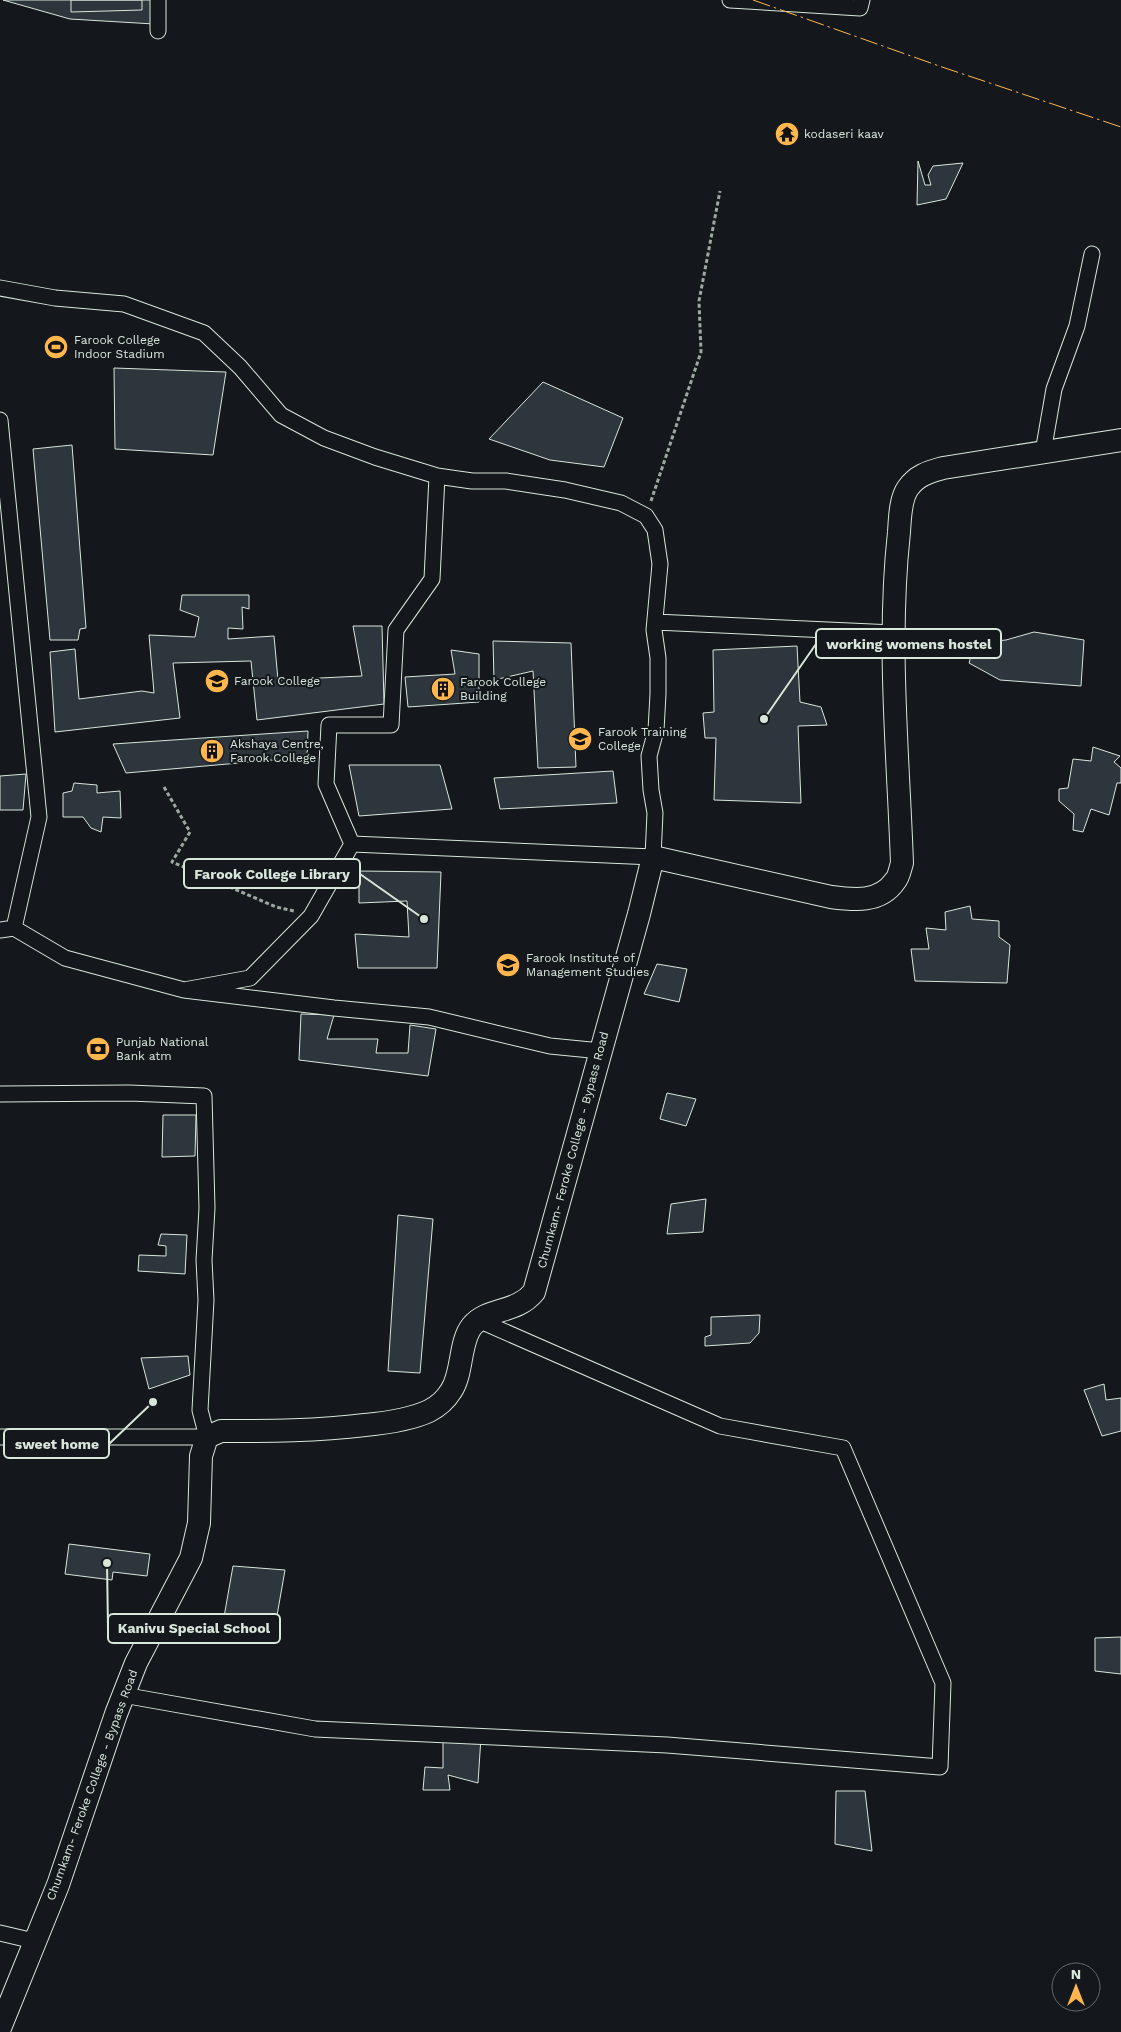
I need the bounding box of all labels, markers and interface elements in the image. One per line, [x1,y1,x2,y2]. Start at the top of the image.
temple icon: kodaseri kaav [774,121,800,147]
place label: kodaseri kaav [804,127,885,141]
place label: Farook College Indoor Stadium [74,333,165,361]
sports icon: Farook College Indoor Stadium [43,334,69,360]
callout: working womens hostel [816,629,1001,658]
text: working womens hostel [826,636,992,652]
school or university icon: Farook College [204,668,230,694]
place label: Farook College [234,674,320,688]
place label: Farook College Building [460,675,546,703]
building icon: Farook College Building [430,676,456,702]
place label: Farook Training College [598,725,687,753]
school or university icon: Farook Training College [567,726,593,752]
place label: Akshaya Centre, Farook College [230,737,324,765]
building icon: Akshaya Centre, Farook College [199,738,225,764]
callout: Farook College Library [184,859,360,888]
text: Farook College Library [194,866,350,882]
place label: Farook Institute of Management Studies [526,951,649,979]
school or university icon: Farook Institute of Management Studies [495,952,521,978]
street label: Chumkam- Feroke College - Bypass Road [535,1030,611,1270]
place label: Punjab National Bank atm [116,1035,209,1063]
bank icon: Punjab National Bank atm [85,1036,111,1062]
callout: sweet home [4,1429,109,1458]
text: sweet home [15,1436,99,1452]
callout: Kanivu Special School [108,1614,280,1643]
text: Kanivu Special School [118,1620,271,1636]
street label: Chumkam- Feroke College - Bypass Road [44,1668,140,1902]
north arrow [1051,1962,1101,2012]
text: N [1071,1966,1081,1982]

